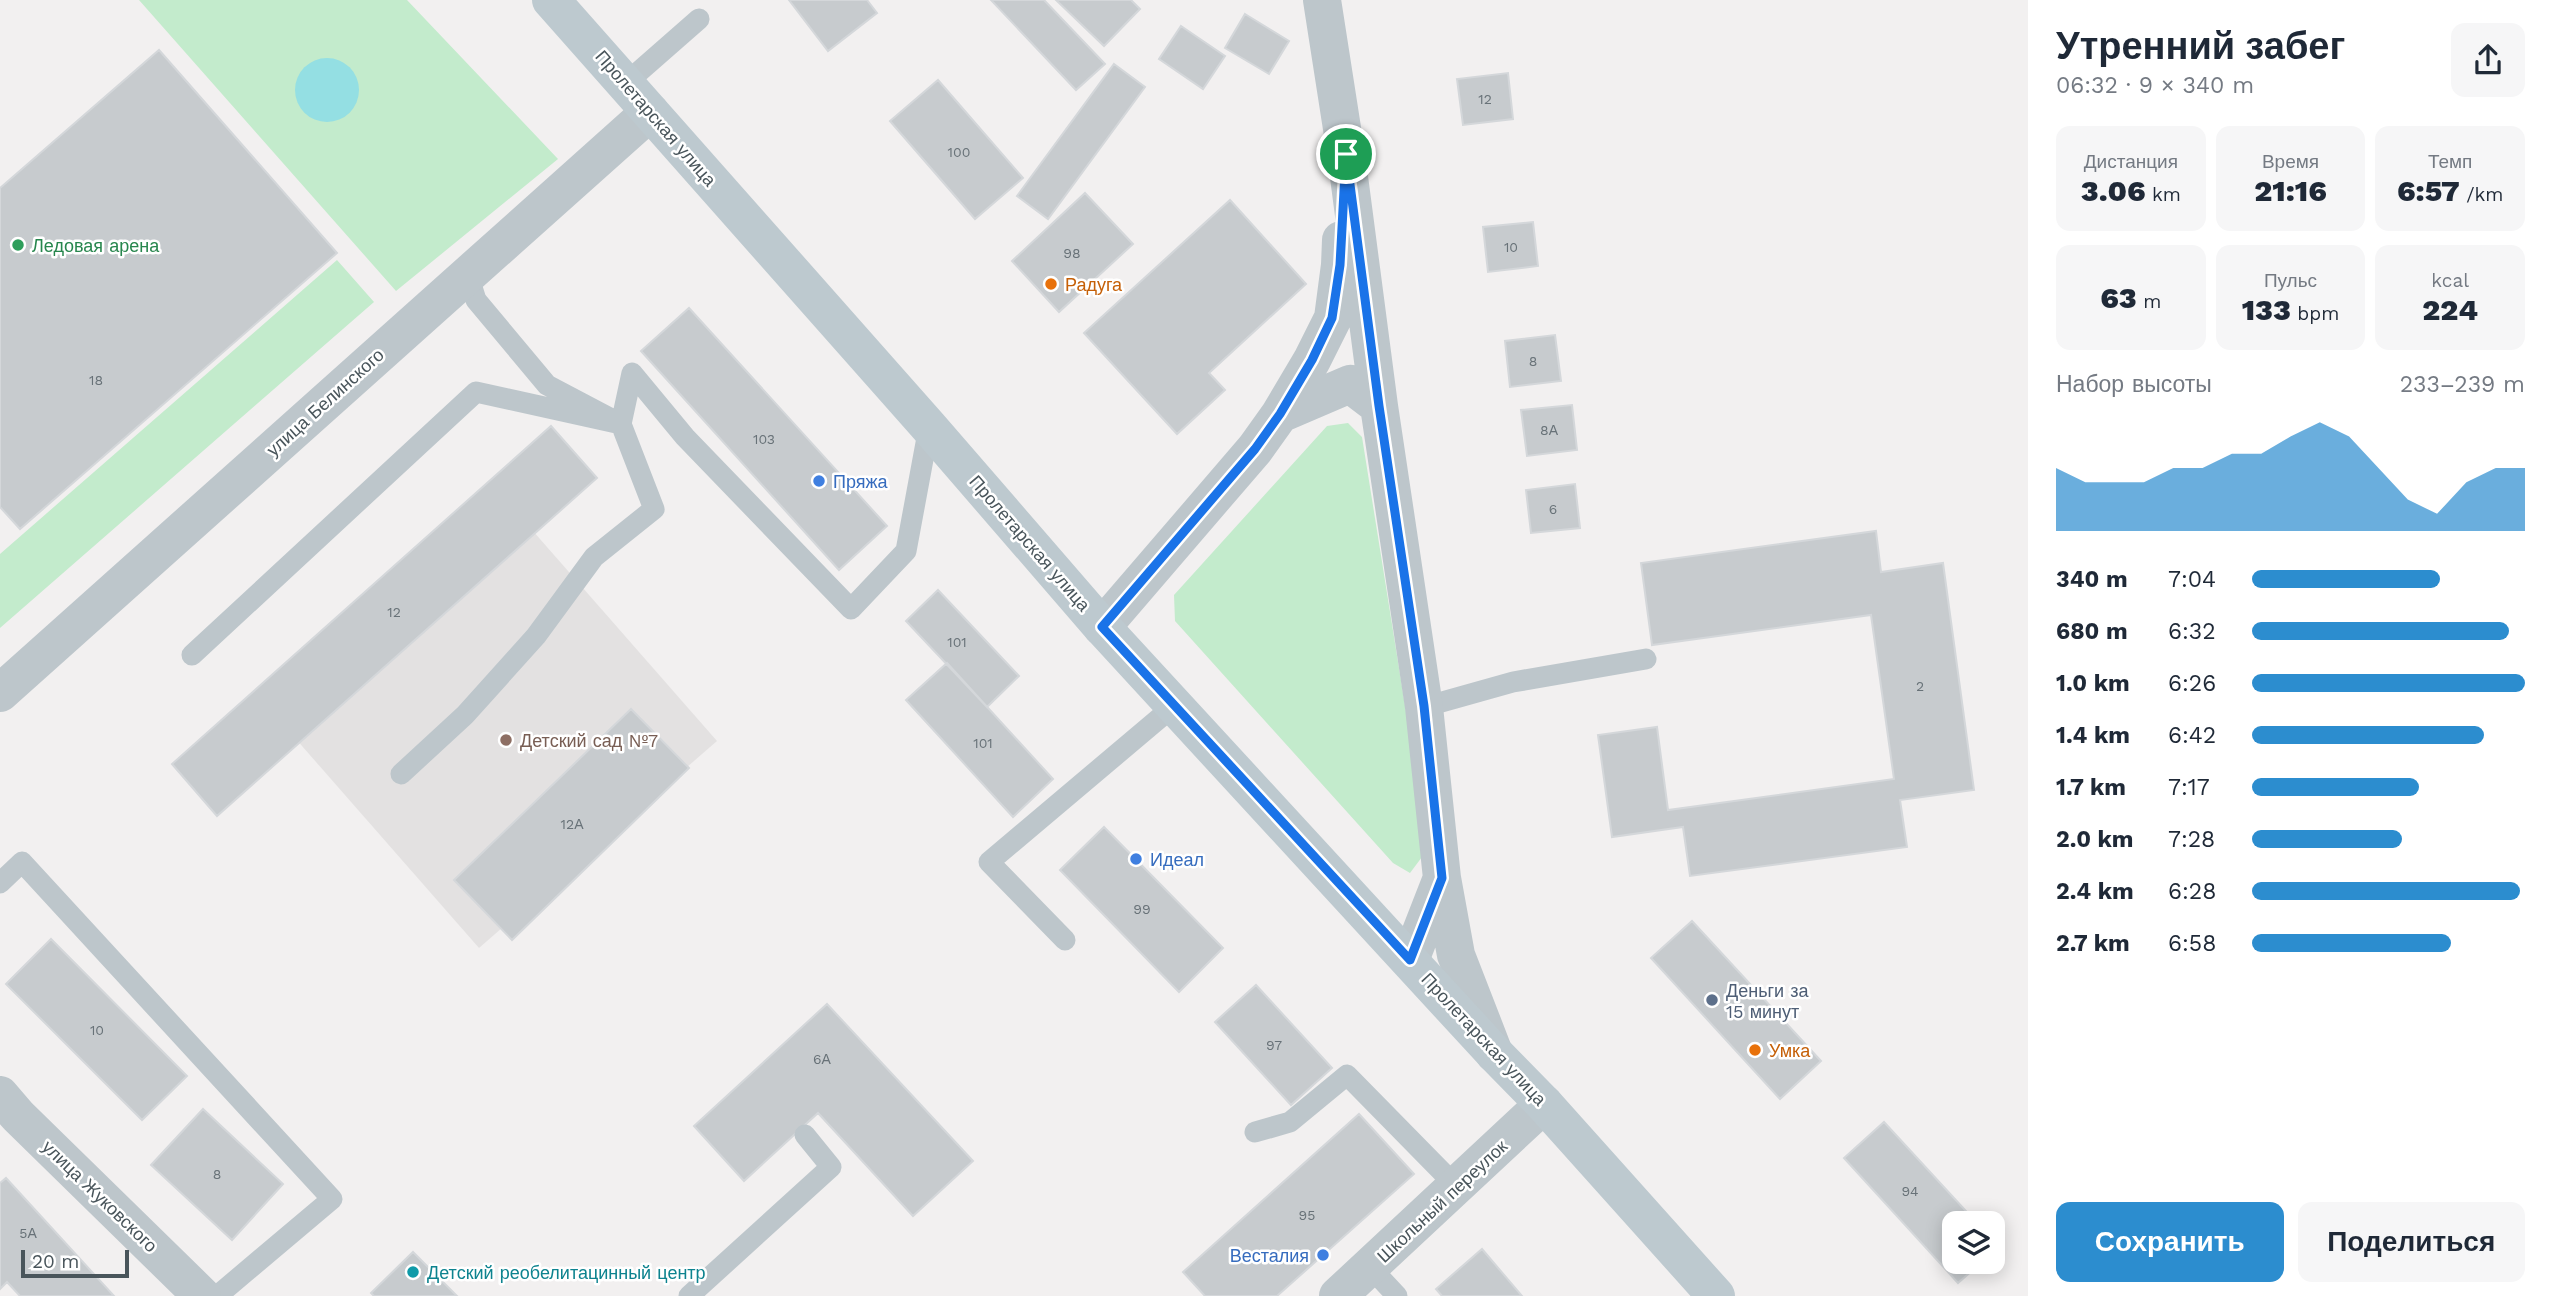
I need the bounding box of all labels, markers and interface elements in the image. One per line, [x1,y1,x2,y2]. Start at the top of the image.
button: share [2451,23,2525,97]
text: Утренний забег [2056,24,2345,68]
street label: Пролетарская улица [591,46,721,191]
text: 06:32 · 9 × 340 m [2056,72,2254,99]
house number: 12 [1478,91,1492,107]
pin [1316,124,1376,184]
icon: arrive [1327,135,1365,173]
house number: 100 [948,144,970,160]
text: Дистанция [2084,150,2178,173]
text: Время [2262,150,2319,173]
text: Темп [2428,150,2472,173]
text: 3.06 [2081,173,2146,208]
text: 21:16 [2254,173,2327,208]
text: 6:57 [2397,173,2460,208]
text: km [2146,183,2181,206]
text: /km [2460,183,2503,206]
place label: Ледовая арена [32,235,160,256]
marker: Ледовая арена [10,237,26,253]
house number: 10 [1504,239,1518,255]
house number: 98 [1063,245,1081,261]
text: Пульс [2264,269,2317,292]
text: kcal [2431,269,2469,292]
place label: Радуга [1065,274,1123,295]
marker: Радуга [1043,276,1059,292]
text: 63 [2100,280,2137,315]
text: m [2137,290,2161,313]
text: 133 [2242,292,2291,327]
text: 224 [2422,292,2478,327]
text: bpm [2291,302,2339,325]
street label: улица Белинского [262,344,388,460]
house number: 8 [1529,353,1537,369]
text: Набор высоты [2056,371,2212,398]
text: 233–239 m [2400,371,2525,398]
house number: 18 [89,372,103,388]
house number: 8А [1540,422,1559,438]
house number: 103 [753,431,775,447]
place label: Пряжа [833,471,889,492]
street label: Пролетарская улица [965,471,1095,616]
marker: Пряжа [811,473,827,489]
house number: 6 [1549,501,1557,517]
text: 340 m [2056,566,2128,593]
text: 7:04 [2168,566,2216,593]
house number: 12 [387,604,401,620]
text: 680 m [2056,618,2128,645]
text: 6:32 [2168,618,2216,645]
house number: 101 [947,634,967,650]
text: 1.0 km [2056,670,2130,697]
text: 6:26 [2168,670,2216,697]
house number: 2 [1916,678,1924,694]
text: 1.4 km [2056,722,2130,749]
text: 6:42 [2168,722,2216,749]
place label: Детский сад №7 [520,730,658,751]
marker: Детский сад №7 [498,732,514,748]
house number: 101 [973,735,993,751]
text: 1.7 km [2056,774,2126,801]
text: 7:17 [2168,774,2210,801]
house number: 12А [561,816,584,832]
text: 2.0 km [2056,826,2134,853]
text: 7:28 [2168,826,2215,853]
place label: Идеал [1150,849,1204,870]
marker: Идеал [1128,851,1144,867]
text: 2.4 km [2056,878,2134,905]
text: 6:28 [2168,878,2216,905]
house number: 99 [1133,901,1151,917]
text: 2.7 km [2056,930,2130,957]
text: 6:58 [2168,930,2216,957]
street label: Пролетарская улица [1417,969,1551,1110]
place label: Деньги за 15 минут [1726,980,1810,1022]
marker: Деньги за 15 минут [1704,992,1720,1008]
house number: 10 [90,1022,104,1038]
house number: 97 [1266,1037,1282,1053]
place label: Умка [1769,1040,1811,1061]
marker: Умка [1747,1042,1763,1058]
house number: 6А [813,1051,832,1067]
street label: Школьный переулок [1373,1135,1511,1267]
street label: улица Жуковского [38,1136,162,1256]
house number: 8 [213,1166,221,1182]
house number: 94 [1901,1183,1919,1199]
button: Сохранить [2056,1202,2284,1282]
button: Поделиться [2298,1202,2525,1282]
house number: 95 [1299,1207,1315,1223]
map controls [1942,1211,2005,1274]
button: layers [1942,1211,2005,1274]
house number: 5А [19,1225,37,1241]
place label: Весталия [1230,1245,1309,1266]
scale bar [21,1247,130,1279]
marker: Весталия [1315,1247,1331,1263]
text: 20 m [32,1250,79,1273]
place label: Детский реобелитацинный центр [427,1262,706,1283]
marker: Детский реобелитацинный центр [405,1264,421,1280]

